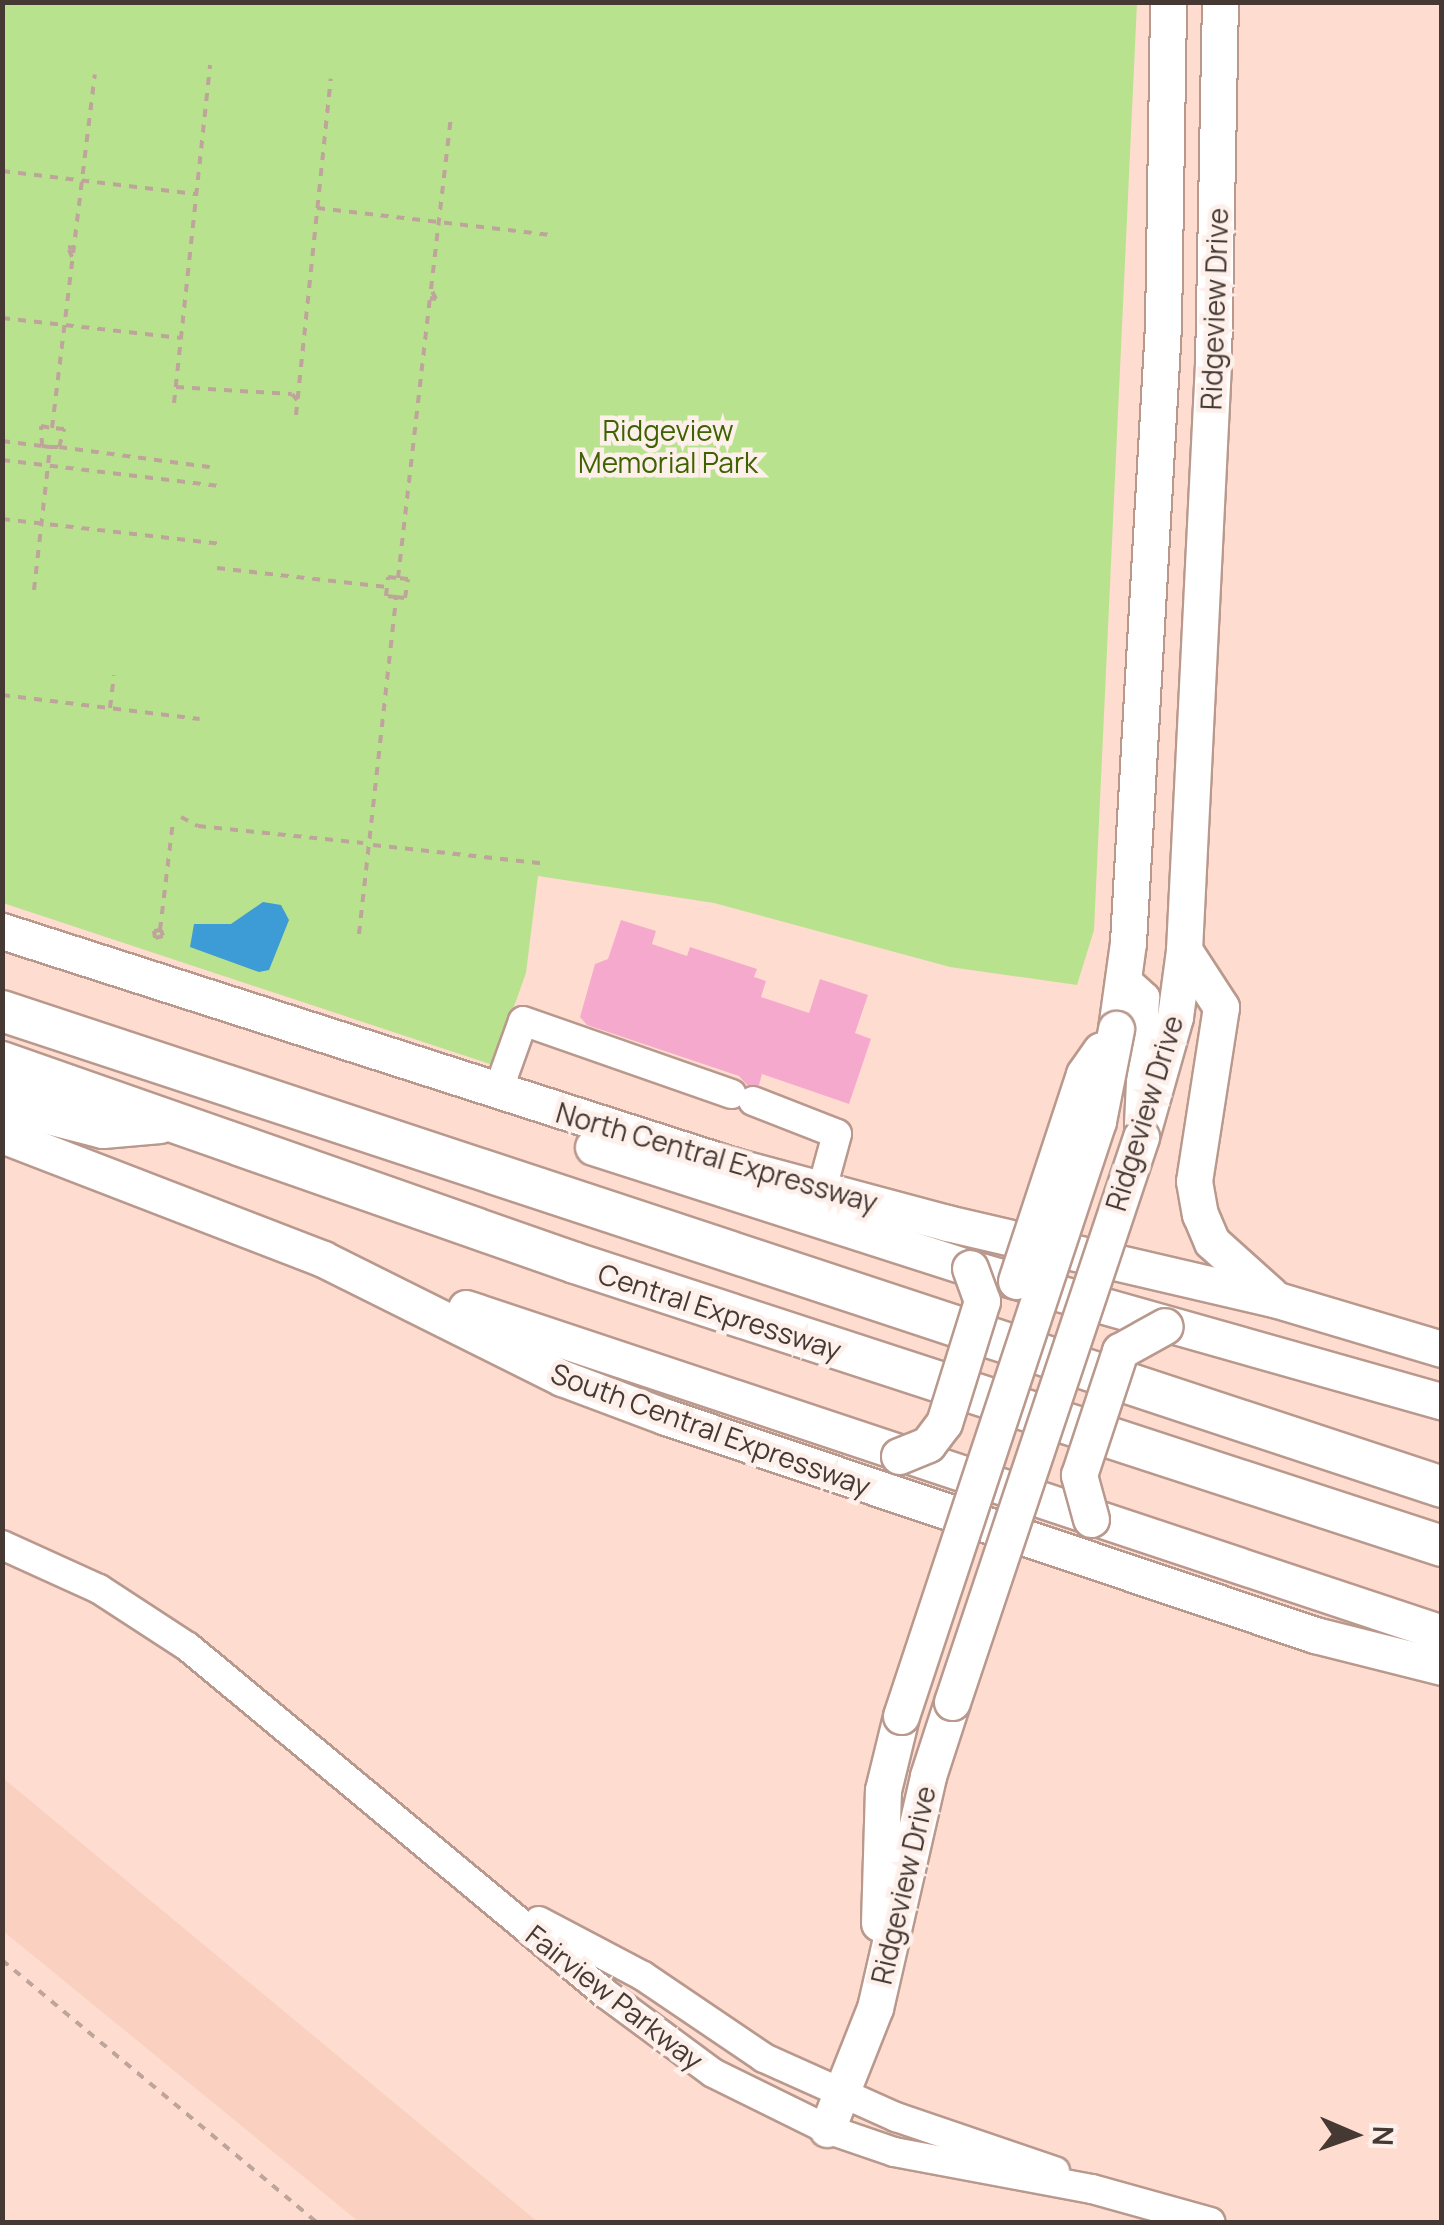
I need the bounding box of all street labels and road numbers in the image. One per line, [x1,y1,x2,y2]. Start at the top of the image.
street label: Ridgeview Drive [1194,207,1234,411]
street label: Ridgeview Drive [1098,1011,1190,1215]
street label: North Central Expressway [552,1095,882,1219]
street label: Central Expressway [594,1256,846,1366]
street label: South Central Expressway [547,1356,875,1502]
street label: Ridgeview Drive [864,1783,942,1987]
street label: Fairview Parkway [520,1917,710,2077]

